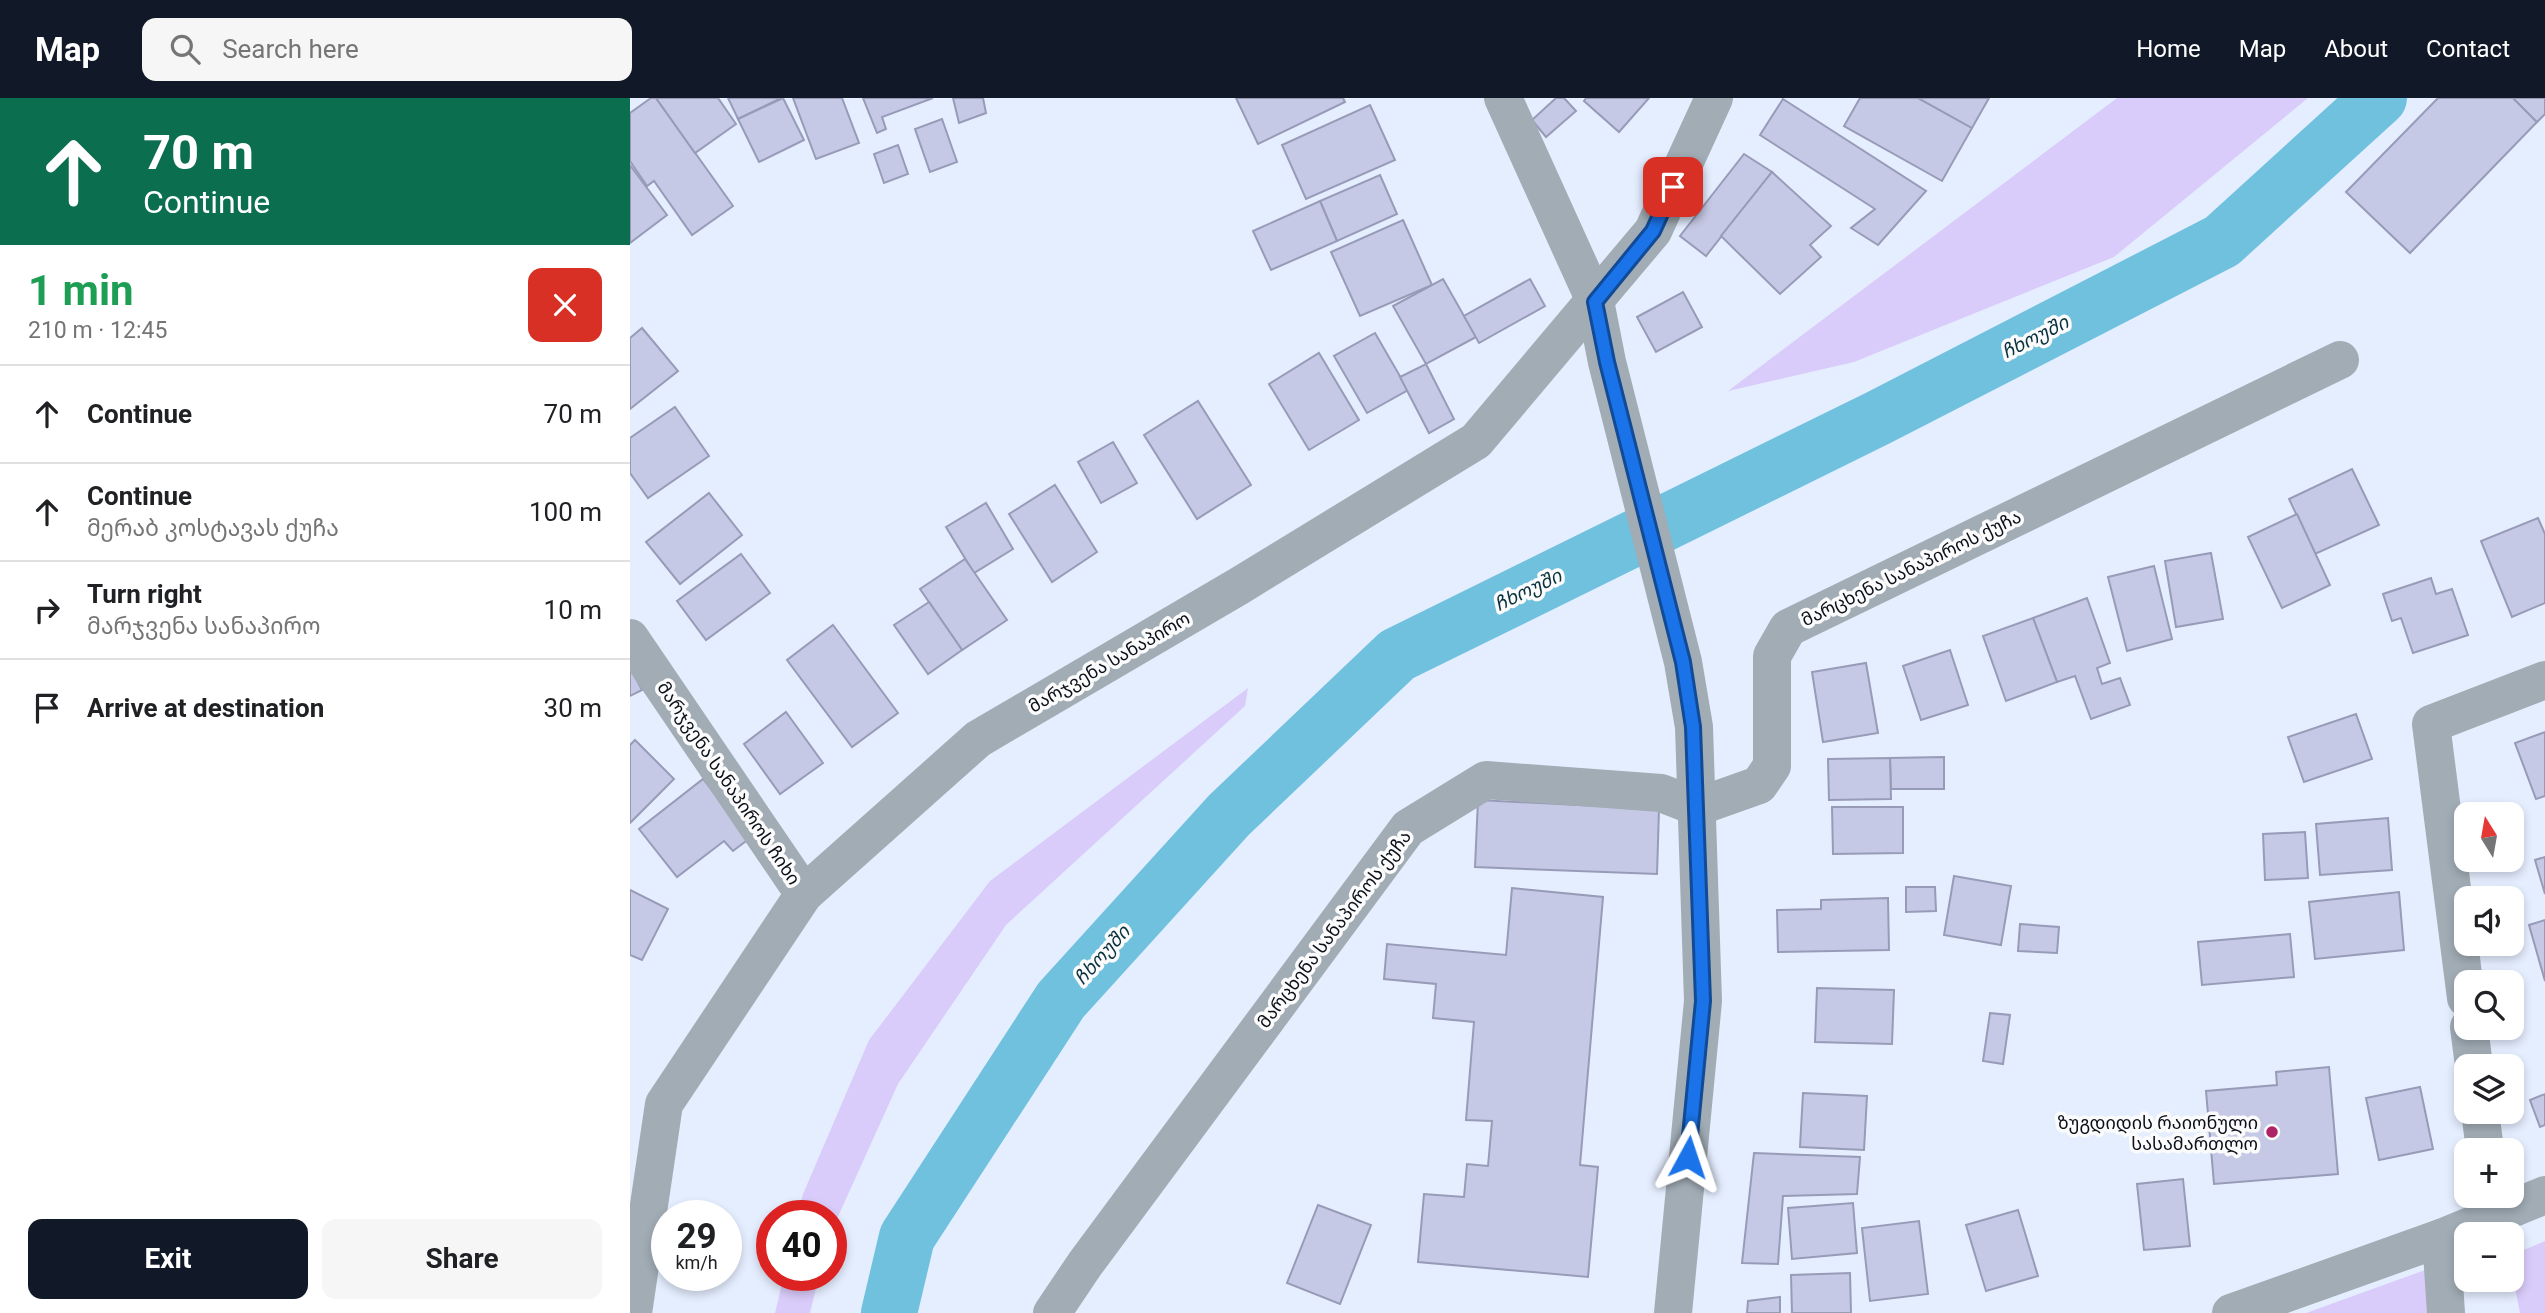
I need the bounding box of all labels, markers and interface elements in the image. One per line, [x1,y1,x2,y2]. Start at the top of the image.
search box [142,18,632,81]
text: Map [35,30,100,69]
icon: search [166,30,204,68]
text: Search here [222,34,359,64]
text: Home [2136,35,2201,63]
text: Map [2239,35,2286,63]
text: About [2324,35,2388,63]
text: Contact [2426,35,2510,63]
text: 70 m [143,124,254,181]
icon: ahead [28,126,119,217]
pin [1643,157,1703,217]
icon: arrive [1654,168,1692,206]
text: Continue [143,183,270,221]
text: 1 min [28,266,134,315]
button: close [528,268,602,342]
water label: ჩხოუში [1998,310,2073,364]
text: 210 m · 12:45 [28,317,167,344]
icon: ahead [28,395,66,433]
text: Continue [87,399,192,429]
text: 70 m [544,399,602,429]
text: Continue [87,481,192,511]
icon: ahead [28,493,66,531]
text: 100 m [529,497,602,527]
street label: მარცხენა სანაპიროს ქუჩა [1798,506,2025,631]
text: მერაბ კოსტავას ქუჩა [87,515,339,542]
water label: ჩხოუში [1491,563,1566,616]
text: Turn right [87,579,202,609]
icon: right [28,591,66,629]
text: 10 m [544,595,602,625]
street label: მარჯვენა სანაპირო [1025,607,1194,718]
text: მარჯვენა სანაპირო [87,613,320,640]
street label: მარჯვენა სანაპიროს ჩიხი [652,678,805,889]
icon: arrive [28,689,66,727]
text: Arrive at destination [87,693,324,723]
text: 30 m [544,693,602,723]
north arrow [2454,802,2524,872]
map controls [2454,802,2524,1292]
street label: მარცხენა სანაპიროს ქუჩა [1253,826,1416,1032]
button: sound [2454,886,2524,956]
water label: ჩხოუში [1069,920,1135,989]
button: search [2454,970,2524,1040]
button: layers [2454,1054,2524,1124]
place label: ზუგდიდის რაიონული სასამართლო [2058,1112,2258,1155]
position arrow [1651,1120,1725,1194]
marker: ზუგდიდის რაიონული სასამართლო [2264,1124,2280,1140]
button: + [2454,1138,2524,1208]
speed limit sign: 40 [756,1200,847,1291]
text: 29 [676,1216,717,1257]
button: Exit [28,1219,308,1299]
button: Share [322,1219,602,1299]
button: − [2454,1222,2524,1292]
text: km/h [675,1252,718,1273]

